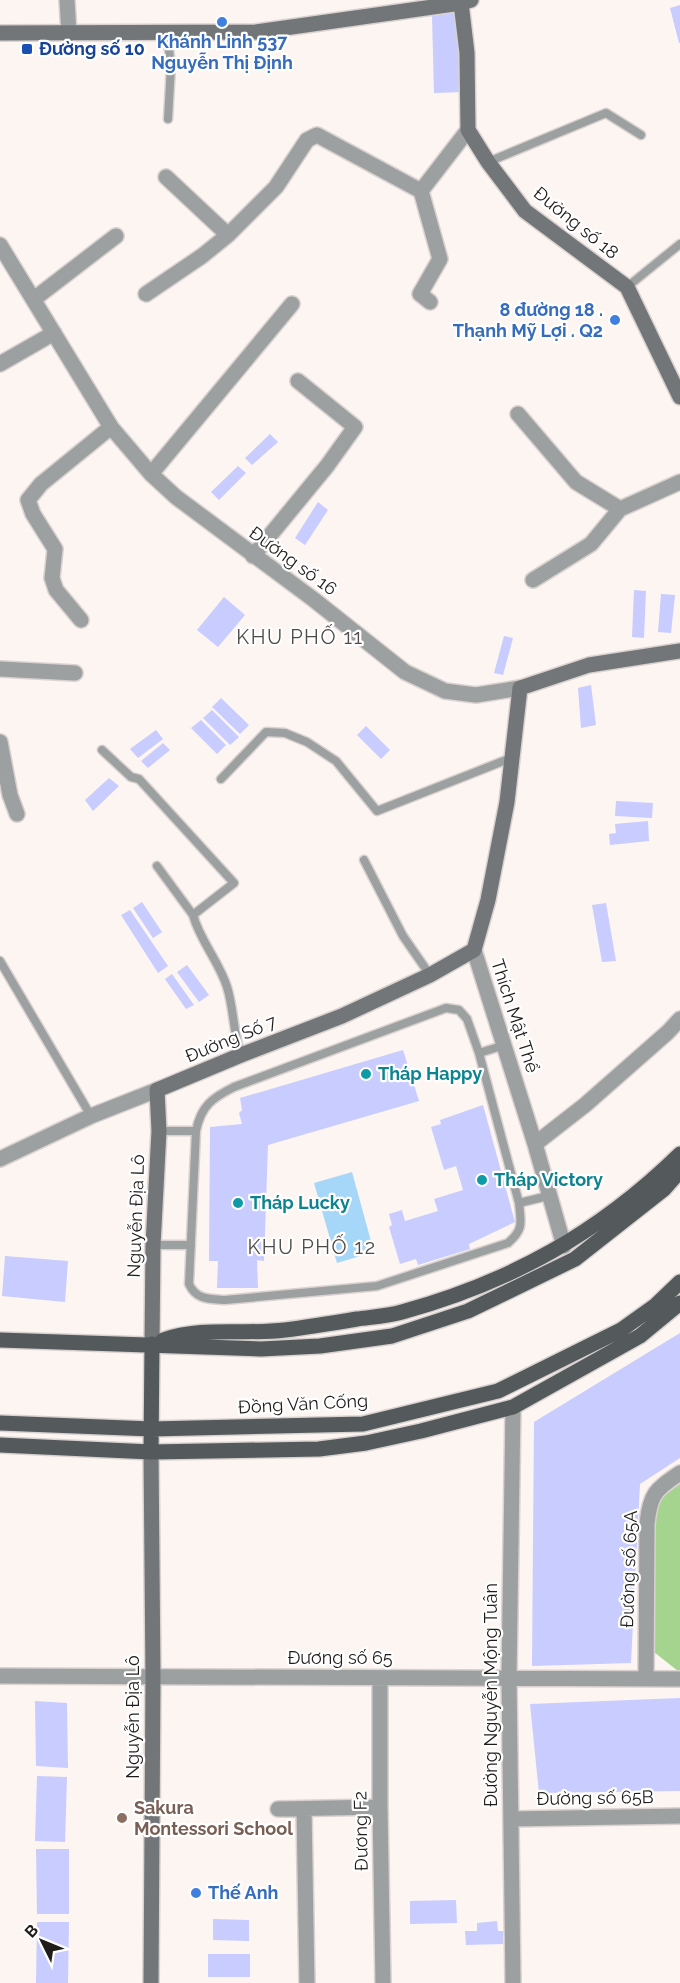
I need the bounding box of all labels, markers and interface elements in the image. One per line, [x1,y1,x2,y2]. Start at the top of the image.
marker: Khánh Linh 537 Nguyễn Thị Định [215,15,229,29]
place label: Khánh Linh 537 Nguyễn Thị Định [151,31,293,73]
place label: Đường số 10 [39,38,145,59]
marker: Đường số 10 [20,42,34,56]
street label: Đường số 18 [530,182,623,263]
place label: 8 đường 18 . Thạnh Mỹ Lợi . Q2 [453,299,603,341]
marker: 8 đường 18 . Thạnh Mỹ Lợi . Q2 [608,313,622,327]
street label: Đường số 16 [245,522,341,599]
district label: KHU PHỐ 11 [236,624,364,649]
street label: Thích Mật Thể [487,956,544,1076]
street label: Đường Số 7 [182,1011,280,1066]
place label: Tháp Happy [378,1063,482,1084]
marker: Tháp Happy [359,1067,373,1081]
street label: Nguyễn Địa Lô [123,1154,148,1278]
place label: Tháp Victory [494,1169,603,1190]
marker: Tháp Victory [475,1173,489,1187]
place label: Tháp Lucky [250,1192,350,1213]
marker: Tháp Lucky [231,1196,245,1210]
district label: KHU PHỐ 12 [247,1234,377,1259]
street label: Đồng Văn Cống [237,1390,369,1417]
street label: Đường số 65A [616,1510,641,1628]
street label: Đường Nguyễn Mộng Tuân [480,1583,501,1807]
street label: Đương số 65 [287,1647,393,1668]
street label: Nguyễn Địa Lô [122,1655,143,1779]
street label: Đường số 65B [536,1786,654,1809]
street label: Đương F2 [349,1791,372,1871]
place label: Sakura Montessori School [134,1797,293,1839]
marker: Sakura Montessori School [115,1811,129,1825]
place label: Thế Anh [208,1882,278,1903]
marker: Thế Anh [189,1886,203,1900]
north arrow [12,1911,72,1971]
text: B [21,1921,42,1942]

